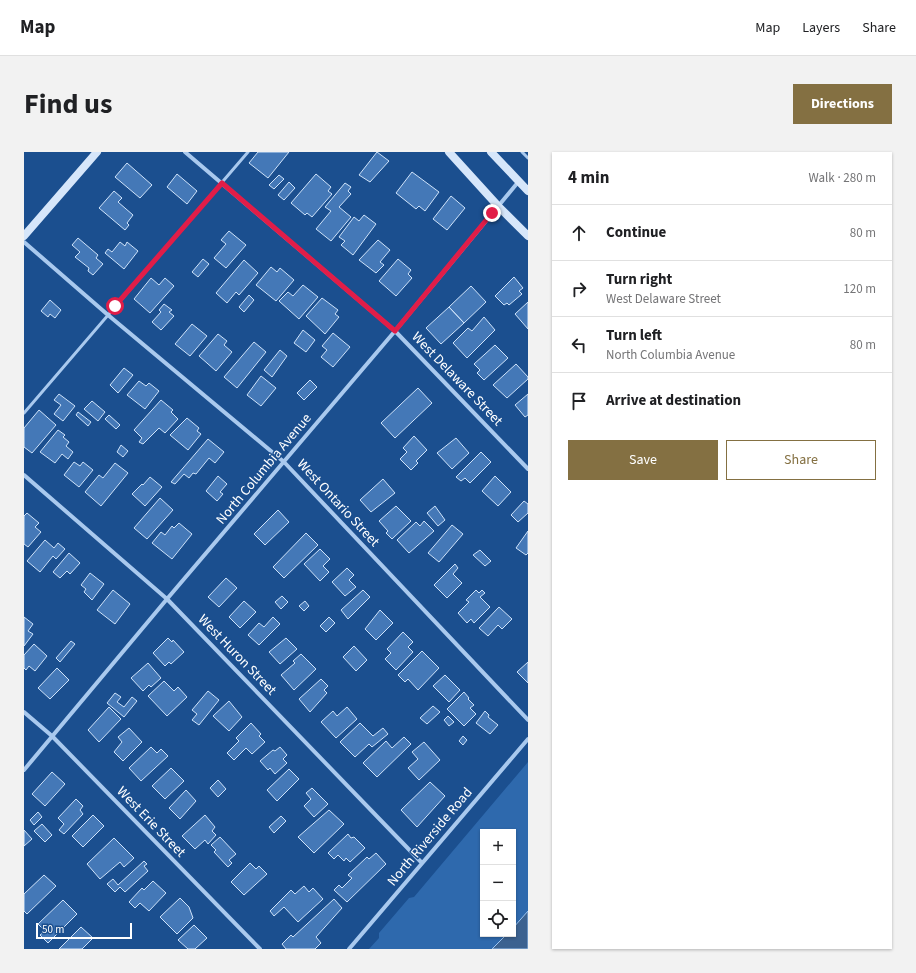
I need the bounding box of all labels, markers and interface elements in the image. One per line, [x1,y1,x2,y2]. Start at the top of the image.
text: Map [20,14,55,41]
text: Map [755,18,780,38]
text: Layers [802,18,840,38]
text: Share [862,18,896,38]
text: Find us [24,84,112,124]
button: Directions [793,84,892,124]
text: 4 min [568,166,609,190]
text: Walk · 280 m [808,169,876,187]
route end [483,204,501,222]
icon: ahead [568,222,590,244]
text: Continue [606,222,666,243]
text: 80 m [850,224,876,242]
text: Turn right [606,269,672,290]
icon: right [568,278,590,300]
text: 120 m [843,280,876,298]
text: West Delaware Street [606,290,721,308]
route start [106,297,124,315]
text: Turn left [606,325,662,346]
street label: West Delaware Street [407,328,507,431]
icon: left [568,334,590,356]
text: 80 m [850,336,876,354]
text: North Columbia Avenue [606,346,735,364]
icon: arrive [568,390,590,412]
text: Arrive at destination [606,390,741,411]
street label: North Columbia Avenue [212,409,316,529]
button: Save [568,440,718,480]
button: Share [726,440,876,480]
street label: West Ontario Street [292,455,384,551]
street label: West Huron Street [193,610,281,700]
street label: West Erie Street [112,782,190,862]
street label: North Riverside Road [383,783,477,891]
map controls [480,829,516,937]
button: + [480,829,516,865]
button: − [480,865,516,901]
button: locate [480,901,516,937]
scale bar [36,921,132,940]
text: 50 m [42,922,64,937]

